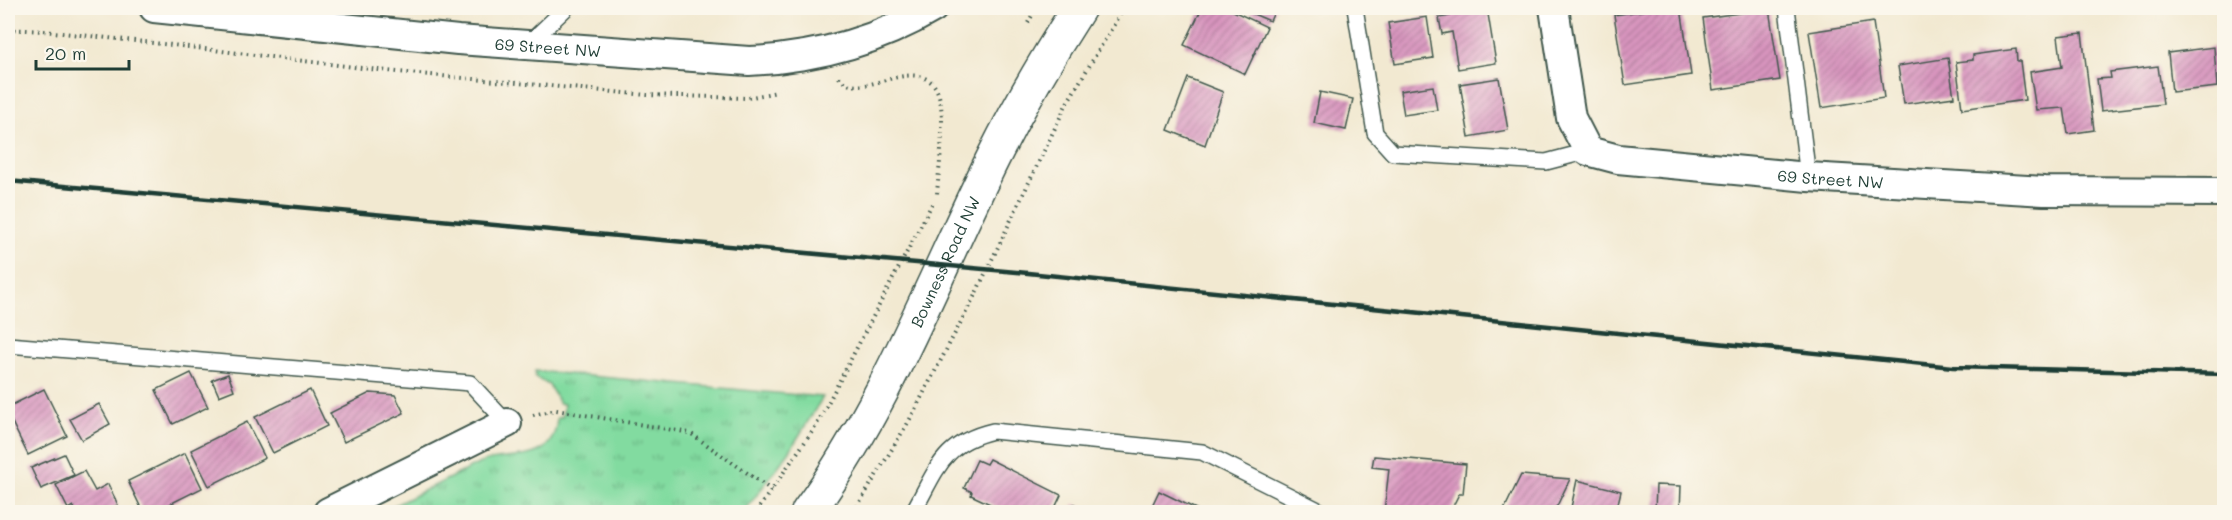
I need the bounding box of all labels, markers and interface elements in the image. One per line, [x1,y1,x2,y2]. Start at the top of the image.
street label: 69 Street NW [494,32,602,61]
scale bar [36,33,129,71]
text: 20 m [45,41,86,65]
street label: 69 Street NW [1777,164,1884,192]
street label: Bowness Road NW [905,192,984,330]

